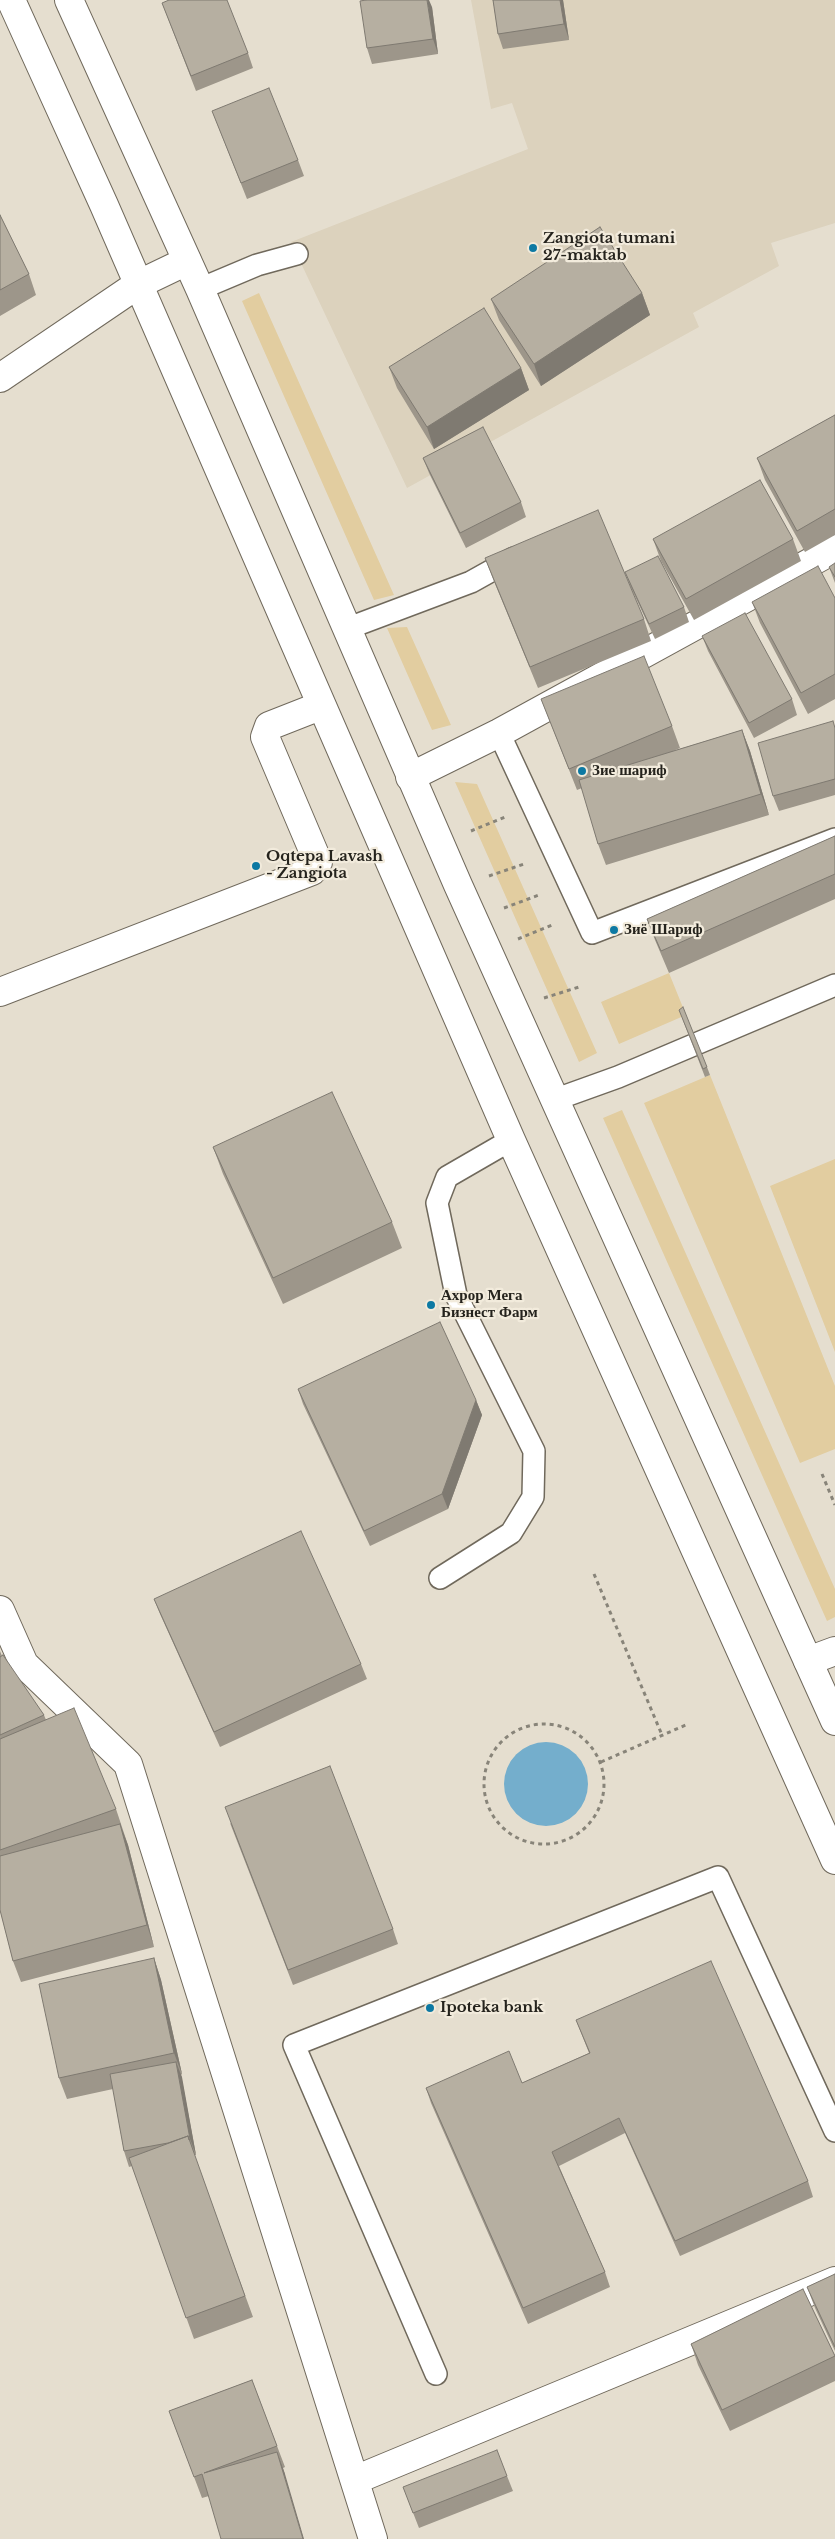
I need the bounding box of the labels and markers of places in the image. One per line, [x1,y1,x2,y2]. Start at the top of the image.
place label: Zangiota tumani 27-maktab [543,230,675,265]
marker: Zangiota tumani 27-maktab [527,242,539,254]
place label: Зие шариф [592,762,667,780]
marker: Зие шариф [576,765,588,777]
place label: Oqtepa Lavash - Zangiota [266,848,383,883]
marker: Oqtepa Lavash - Zangiota [250,860,262,872]
place label: Зиё Шариф [624,921,703,939]
marker: Зиё Шариф [608,924,620,936]
place label: Ахрор Мега Бизнест Фарм [441,1287,538,1322]
marker: Ахрор Мега Бизнест Фарм [425,1299,437,1311]
place label: Ipoteka bank [440,1999,543,2017]
marker: Ipoteka bank [424,2002,436,2014]

